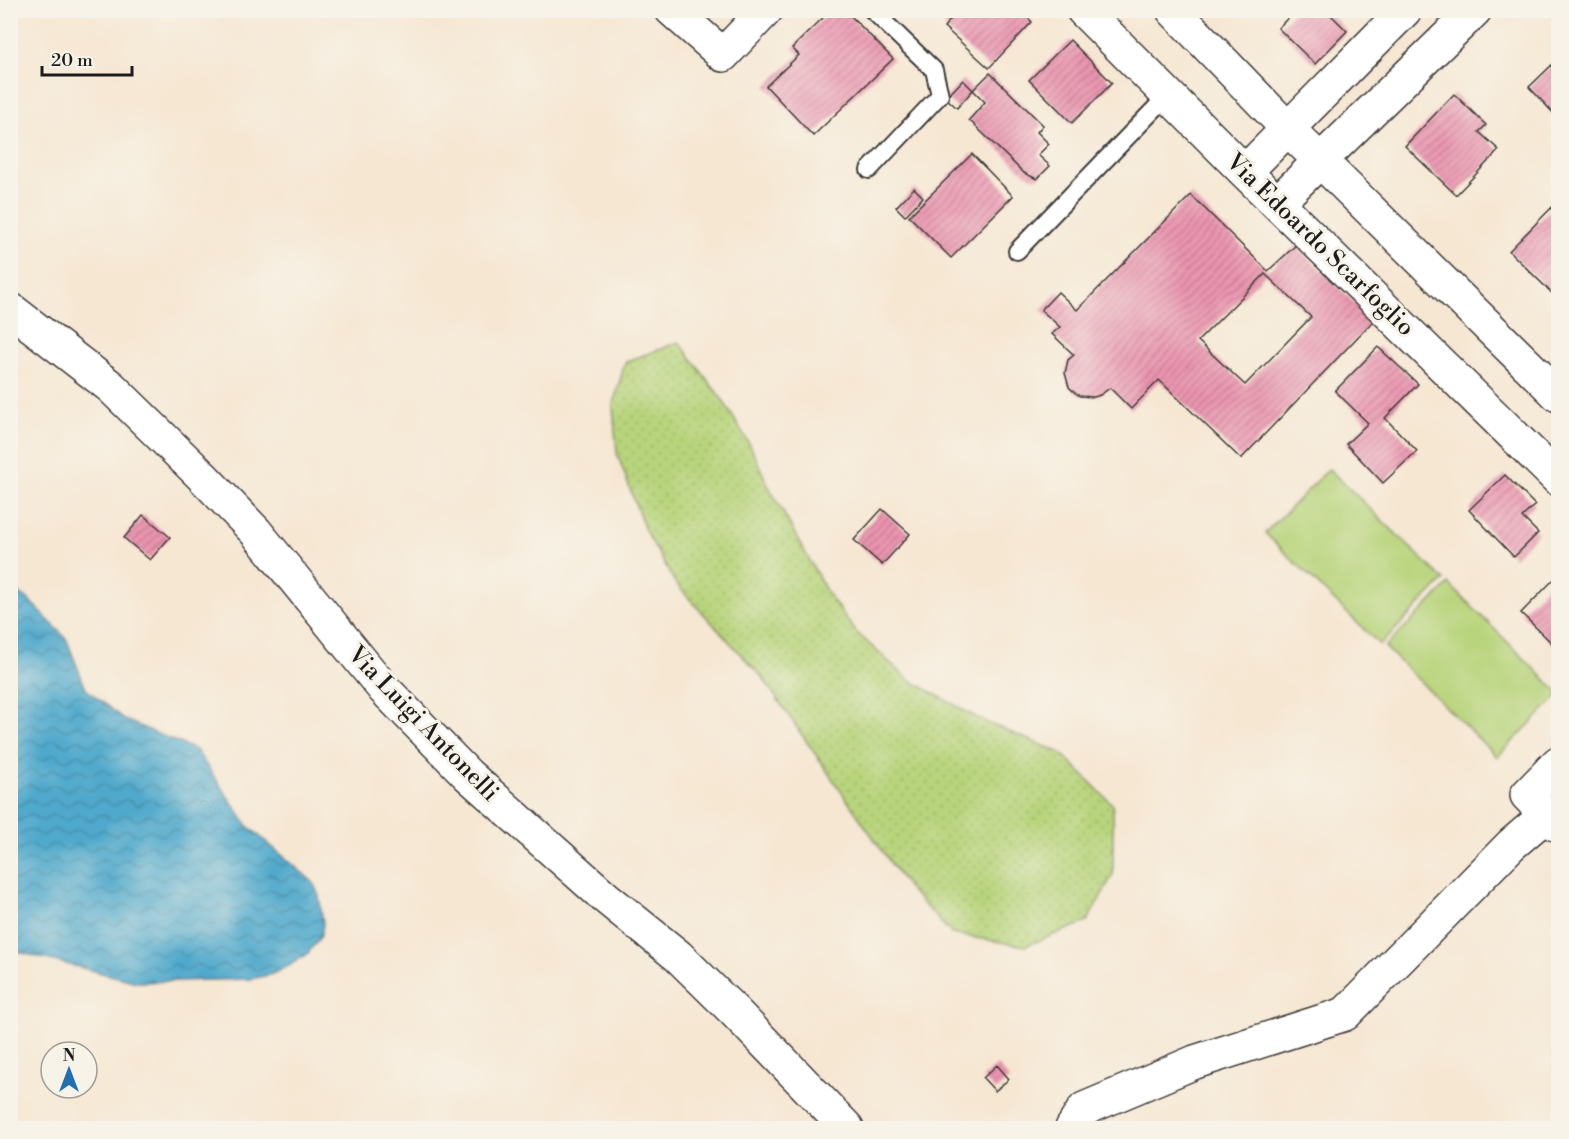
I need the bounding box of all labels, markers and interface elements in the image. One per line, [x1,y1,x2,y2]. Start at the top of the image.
scale bar [42,39,132,77]
text: 20 m [51,49,93,72]
street label: Via Edoardo Scarfoglio [1219,147,1421,343]
street label: Via Luigi Antonelli [340,639,505,808]
north arrow [39,1040,99,1100]
text: N [63,1046,76,1066]

